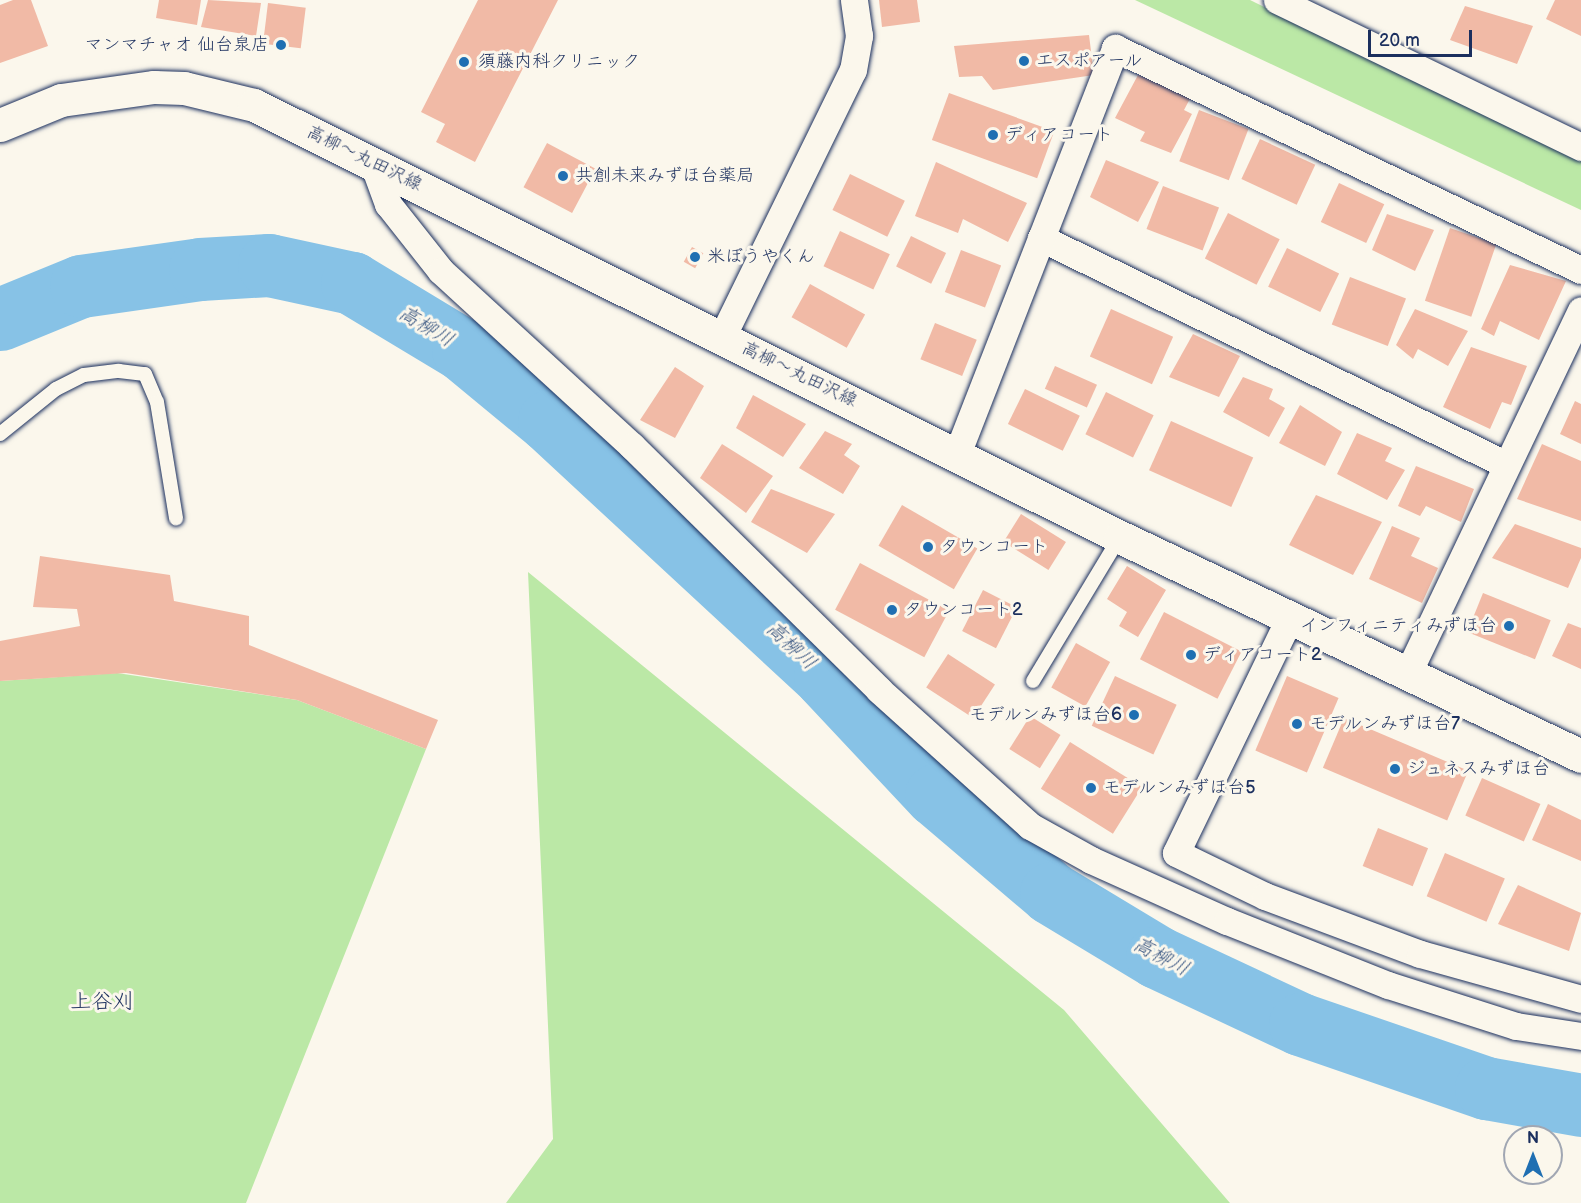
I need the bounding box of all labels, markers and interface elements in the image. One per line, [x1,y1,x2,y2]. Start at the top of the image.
scale bar [1371,18,1474,56]
text: 20 m [1379,30,1420,51]
place label: マンマチャオ 仙台泉店 [84,34,269,56]
marker: マンマチャオ 仙台泉店 [274,38,288,52]
place label: エスポアール [1036,50,1143,72]
place label: 須藤内科クリニック [478,51,640,73]
marker: 須藤内科クリニック [455,53,473,71]
marker: エスポアール [1017,54,1031,68]
street label: 高柳～丸田沢線 [303,122,425,196]
place label: ディアコート [1005,124,1113,146]
marker: ディアコート [986,128,1000,142]
place label: 共創未来みずほ台薬局 [575,165,755,187]
marker: 共創未来みずほ台薬局 [556,169,570,183]
place label: 米ぼうやくん [707,246,815,268]
marker: 米ぼうやくん [688,250,702,264]
water label: 高柳川 [394,301,458,353]
street label: 高柳～丸田沢線 [738,338,860,412]
place label: タウンコート [940,536,1048,558]
marker: タウンコート [921,540,935,554]
place label: タウンコート2 [904,599,1023,621]
marker: タウンコート2 [885,603,899,617]
place label: インフィニティみずほ台 [1299,615,1497,637]
water label: 高柳川 [761,617,821,675]
marker: インフィニティみずほ台 [1502,619,1516,633]
place label: ディアコート2 [1203,644,1322,666]
marker: ディアコート2 [1184,648,1198,662]
place label: モデルンみずほ台6 [967,704,1122,726]
marker: モデルンみずほ台6 [1127,708,1141,722]
place label: モデルンみずほ台7 [1309,713,1462,735]
marker: モデルンみずほ台7 [1290,717,1304,731]
place label: ジュネスみずほ台 [1407,758,1551,780]
marker: ジュネスみずほ台 [1388,762,1402,776]
place label: モデルンみずほ台5 [1103,777,1257,799]
marker: モデルンみずほ台5 [1084,781,1098,795]
water label: 高柳川 [1129,932,1193,982]
district label: 上谷刈 [71,989,133,1015]
north arrow [1503,1125,1563,1185]
text: N [1527,1129,1539,1148]

